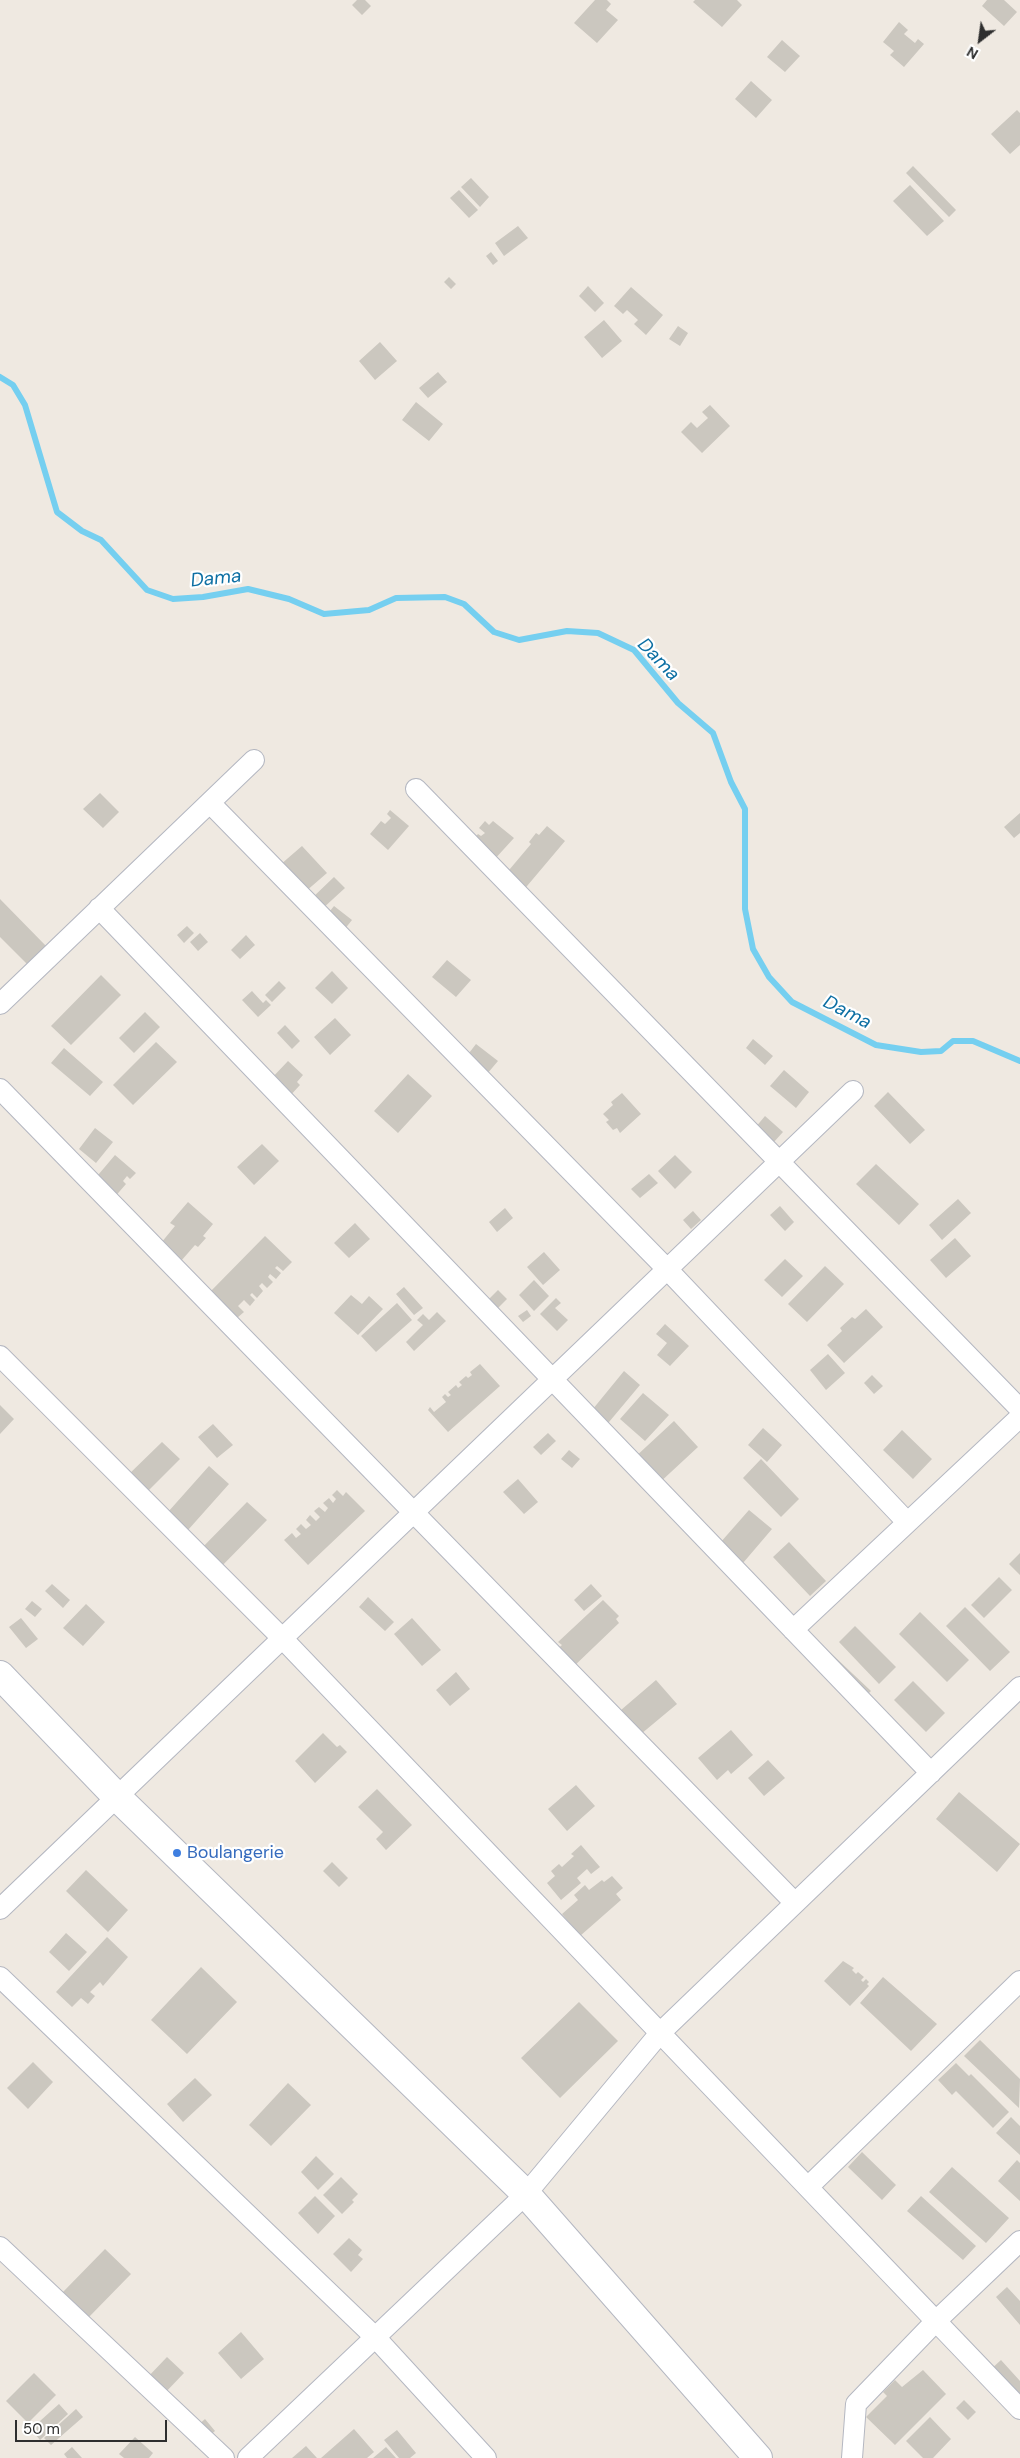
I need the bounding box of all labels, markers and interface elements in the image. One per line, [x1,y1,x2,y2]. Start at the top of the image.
north arrow [955,15,1005,65]
text: N [964,43,981,63]
water label: Dama [189,565,243,593]
water label: Dama [632,634,684,686]
water label: Dama [819,991,875,1035]
place label: Boulangerie [187,1842,284,1864]
marker: Boulangerie [171,1847,183,1859]
scale bar [18,2410,170,2442]
text: 50 m [23,2419,60,2439]

